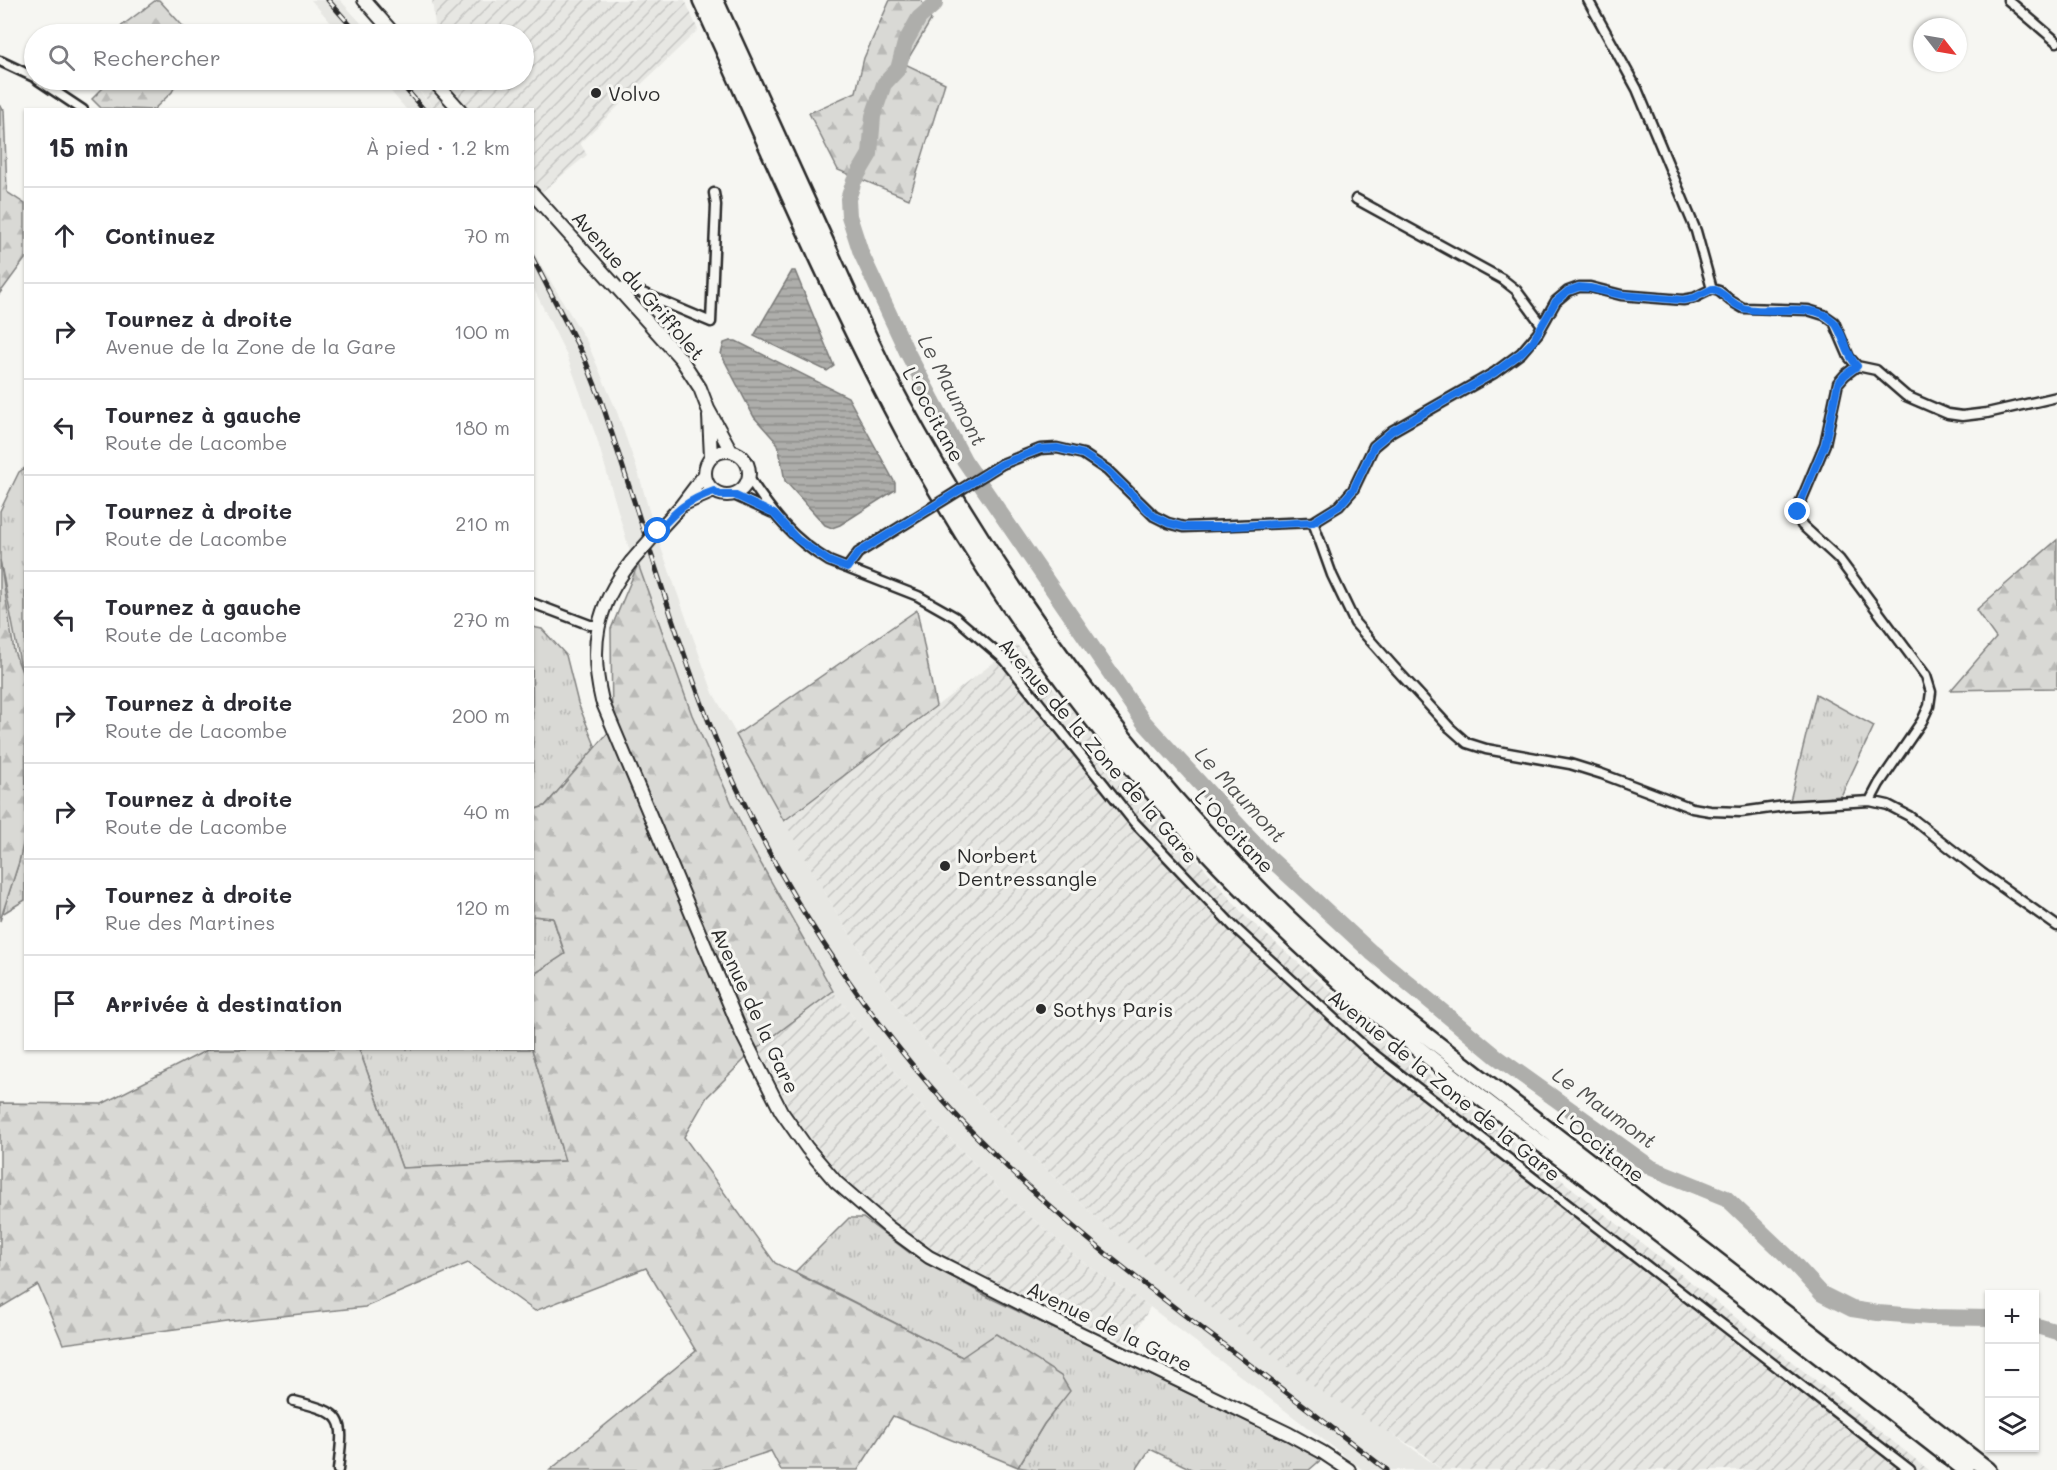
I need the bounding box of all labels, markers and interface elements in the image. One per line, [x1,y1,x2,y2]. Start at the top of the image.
north arrow [1913,18,1967,72]
search box [24,24,534,90]
icon: search [45,41,78,74]
text: Rechercher [93,43,221,72]
place label: Volvo [608,80,660,106]
marker: Volvo [589,86,603,100]
text: 15 min [48,130,128,164]
text: À pied · 1.2 km [366,134,510,160]
street label: Avenue du Griffolet [567,205,711,365]
icon: ahead [48,219,81,252]
text: Continuez [105,221,215,250]
text: 70 m [464,222,510,248]
text: Tournez à droite [105,304,292,333]
icon: right [48,315,81,348]
text: 100 m [454,318,510,344]
water label: Le Maumont [912,330,994,450]
text: Avenue de la Zone de la Gare [105,333,396,359]
street label: L'Occitane [897,362,971,466]
text: Tournez à gauche [105,400,301,429]
icon: left [48,411,81,444]
text: 180 m [454,414,510,440]
text: Route de Lacombe [105,429,287,455]
text: Tournez à droite [105,496,292,525]
route end [1784,498,1810,524]
icon: right [48,507,81,540]
text: 210 m [455,510,510,536]
route start [644,517,670,543]
text: Route de Lacombe [105,525,287,551]
text: Tournez à gauche [105,592,301,621]
icon: left [48,603,81,636]
text: 270 m [453,606,510,632]
text: Route de Lacombe [105,621,287,647]
street label: Avenue de la Zone de la Gare [994,632,1204,868]
text: Tournez à droite [105,688,292,717]
icon: right [48,699,81,732]
text: 200 m [452,702,510,728]
text: Route de Lacombe [105,717,287,743]
water label: Le Maumont [1189,740,1293,848]
text: Tournez à droite [105,784,292,813]
street label: L'Occitane [1190,784,1280,878]
icon: right [48,795,81,828]
text: 40 m [464,798,510,824]
text: Route de Lacombe [105,813,287,839]
place label: Norbert Dentressangle [957,842,1097,891]
marker: Norbert Dentressangle [938,859,952,873]
text: Tournez à droite [105,880,292,909]
icon: right [48,891,81,924]
text: 120 m [455,894,510,920]
text: Rue des Martines [105,909,275,935]
street label: Avenue de la Gare [706,923,806,1097]
street label: Avenue de la Zone de la Gare [1324,983,1566,1187]
icon: arrive [48,987,81,1020]
text: Arrivée à destination [105,989,342,1018]
place label: Sothys Paris [1053,996,1173,1022]
marker: Sothys Paris [1034,1002,1048,1016]
water label: Le Maumont [1548,1060,1662,1154]
street label: L'Occitane [1552,1102,1650,1188]
street label: Avenue de la Gare [1023,1275,1197,1377]
map controls [1985,1290,2039,1452]
button: + [1985,1290,2039,1344]
button: − [1985,1344,2039,1398]
button: layers [1985,1398,2039,1452]

